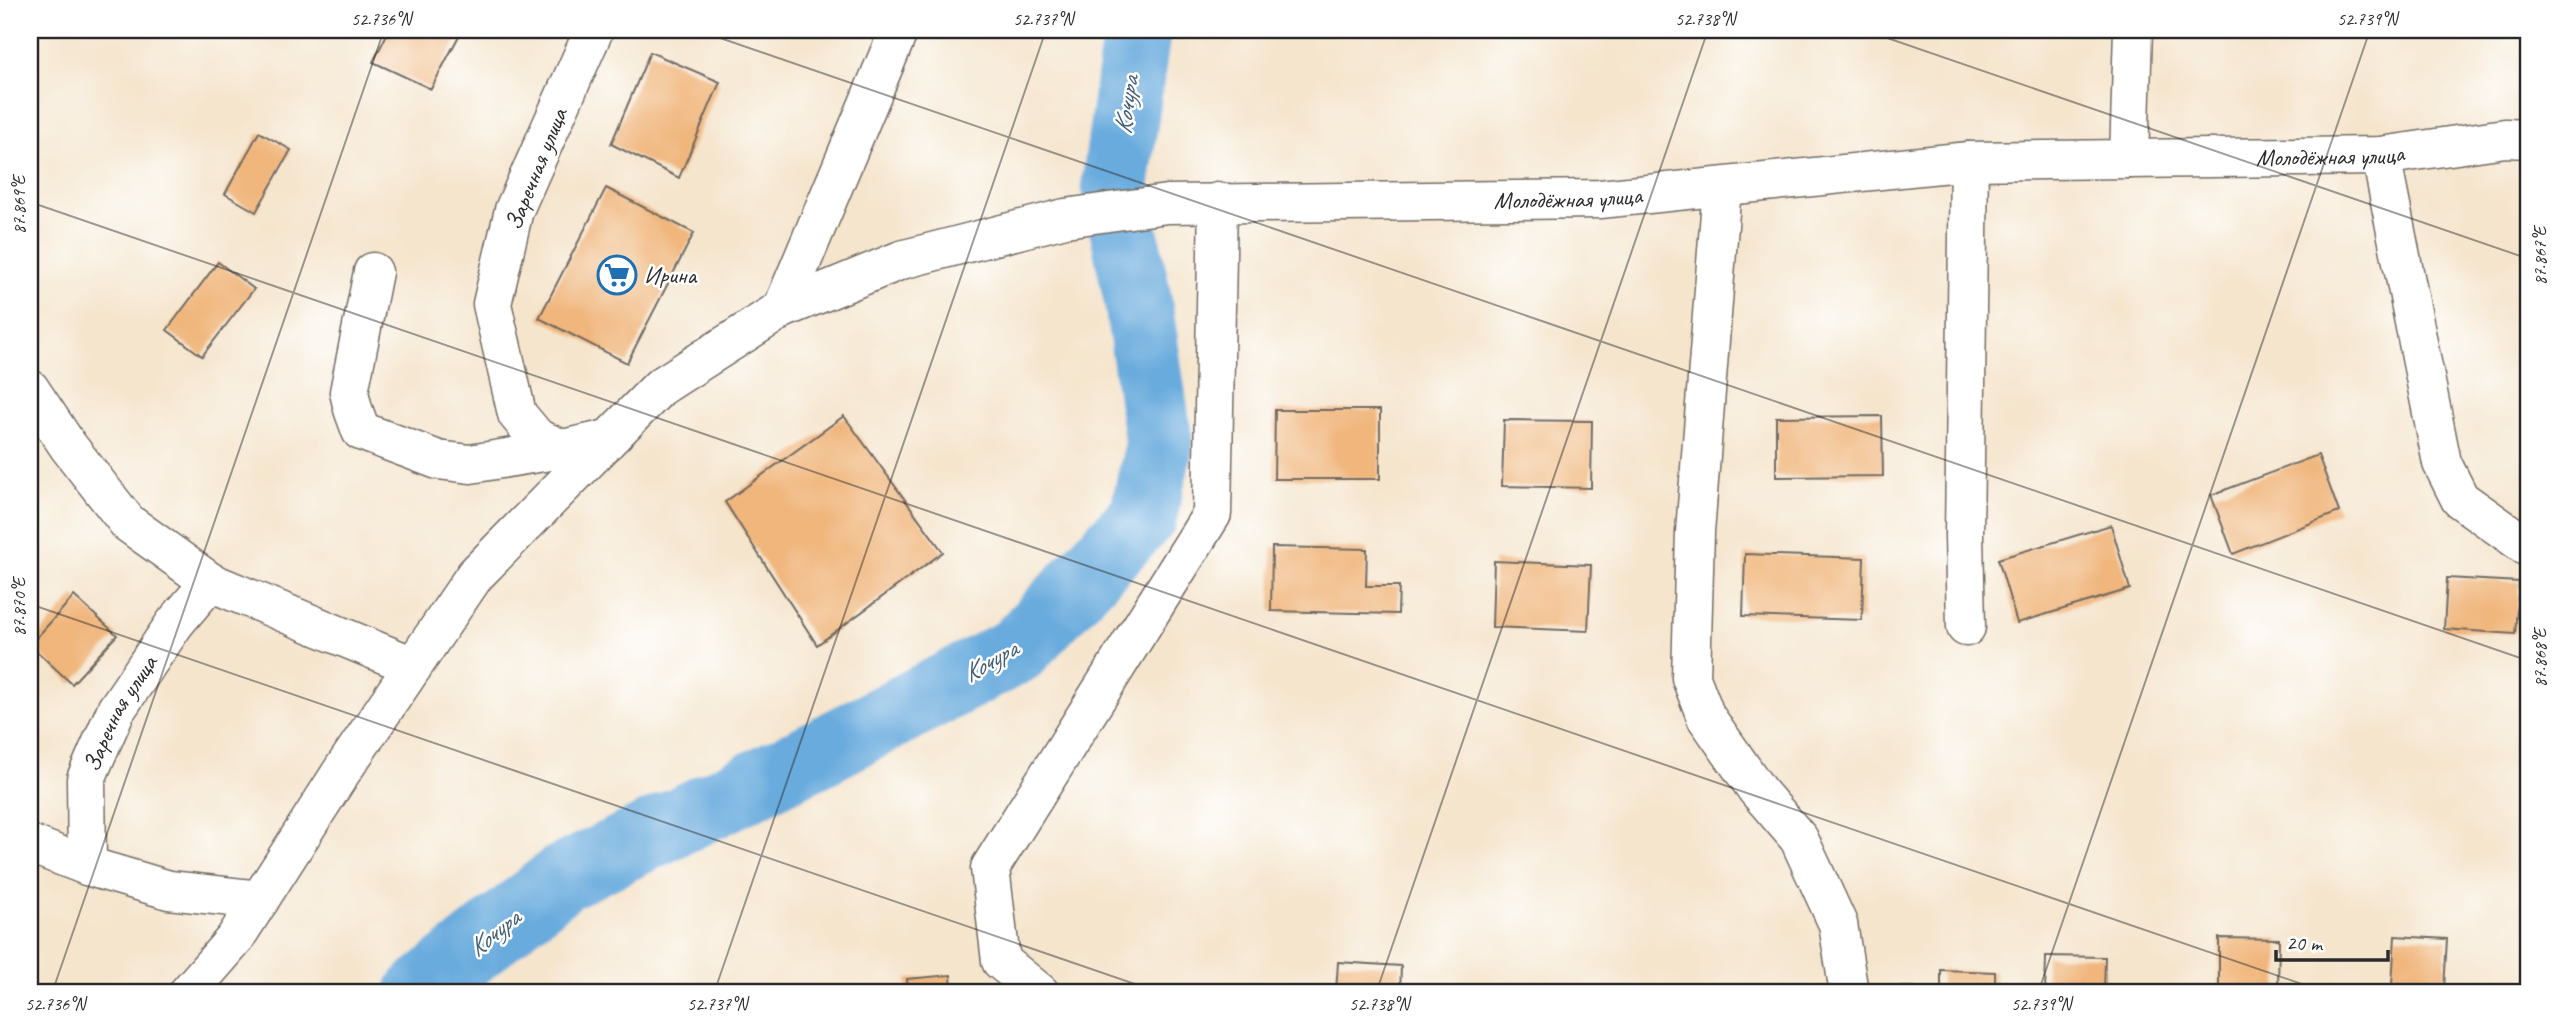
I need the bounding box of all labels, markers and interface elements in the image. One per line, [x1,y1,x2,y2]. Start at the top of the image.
text: 52.736°N [351,8,414,30]
text: 52.737°N [1013,8,1076,30]
text: 52.738°N [1675,8,1738,30]
text: 52.739°N [2337,8,2400,30]
water label: Кочура [1106,71,1147,136]
street label: Заречная улица [498,102,575,234]
street label: Молодёжная улица [2256,138,2407,173]
text: 87.869°E [8,173,30,234]
street label: Молодёжная улица [1494,180,1645,215]
text: 87.867°E [2529,224,2551,285]
supermarket icon: Ирина [596,254,638,296]
place label: Ирина [644,260,697,290]
text: 87.870°E [8,575,30,636]
text: 87.868°E [2529,626,2551,687]
water label: Кочура [957,631,1026,690]
street label: Заречная улица [76,648,165,776]
water label: Кочура [461,900,530,964]
scale bar [2276,918,2388,962]
text: 20 m [2286,930,2324,956]
text: 52.736°N [25,993,88,1015]
text: 52.737°N [687,993,750,1015]
text: 52.738°N [1349,993,1412,1015]
text: 52.739°N [2011,993,2074,1015]

